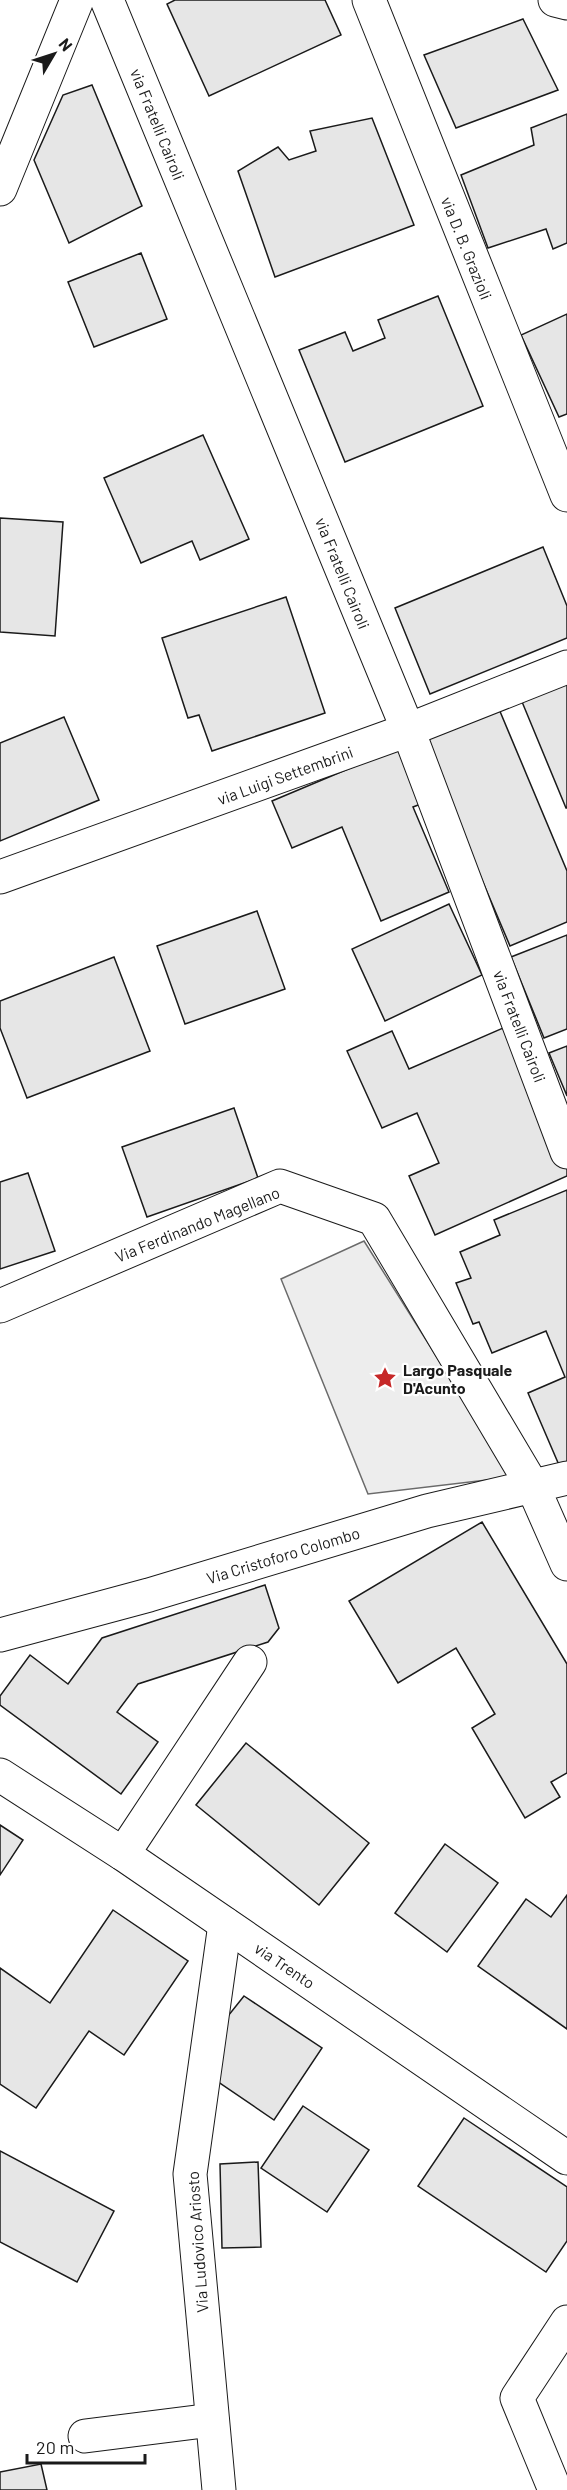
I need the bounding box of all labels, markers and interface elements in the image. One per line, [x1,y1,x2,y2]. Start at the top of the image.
north arrow [24,24,84,84]
text: N [55,34,77,54]
street label: via Fratelli Cairoli [127,65,189,183]
street label: via D. B. Grazioli [438,194,496,302]
street label: via Fratelli Cairoli [312,514,374,632]
street label: via Luigi Settembrini [215,742,355,808]
street label: via Fratelli Cairoli [490,967,550,1085]
street label: Via Ferdinando Magellano [112,1182,282,1266]
place label: Largo Pasquale D'Acunto [403,1360,512,1397]
place icon: Largo Pasquale D'Acunto [372,1365,398,1391]
street label: Via Cristoforo Colombo [204,1523,362,1587]
street label: via Trento [251,1938,319,1992]
street label: Via Ludovico Ariosto [183,2171,211,2313]
scale bar [27,2427,146,2465]
text: 20 m [36,2436,74,2458]

